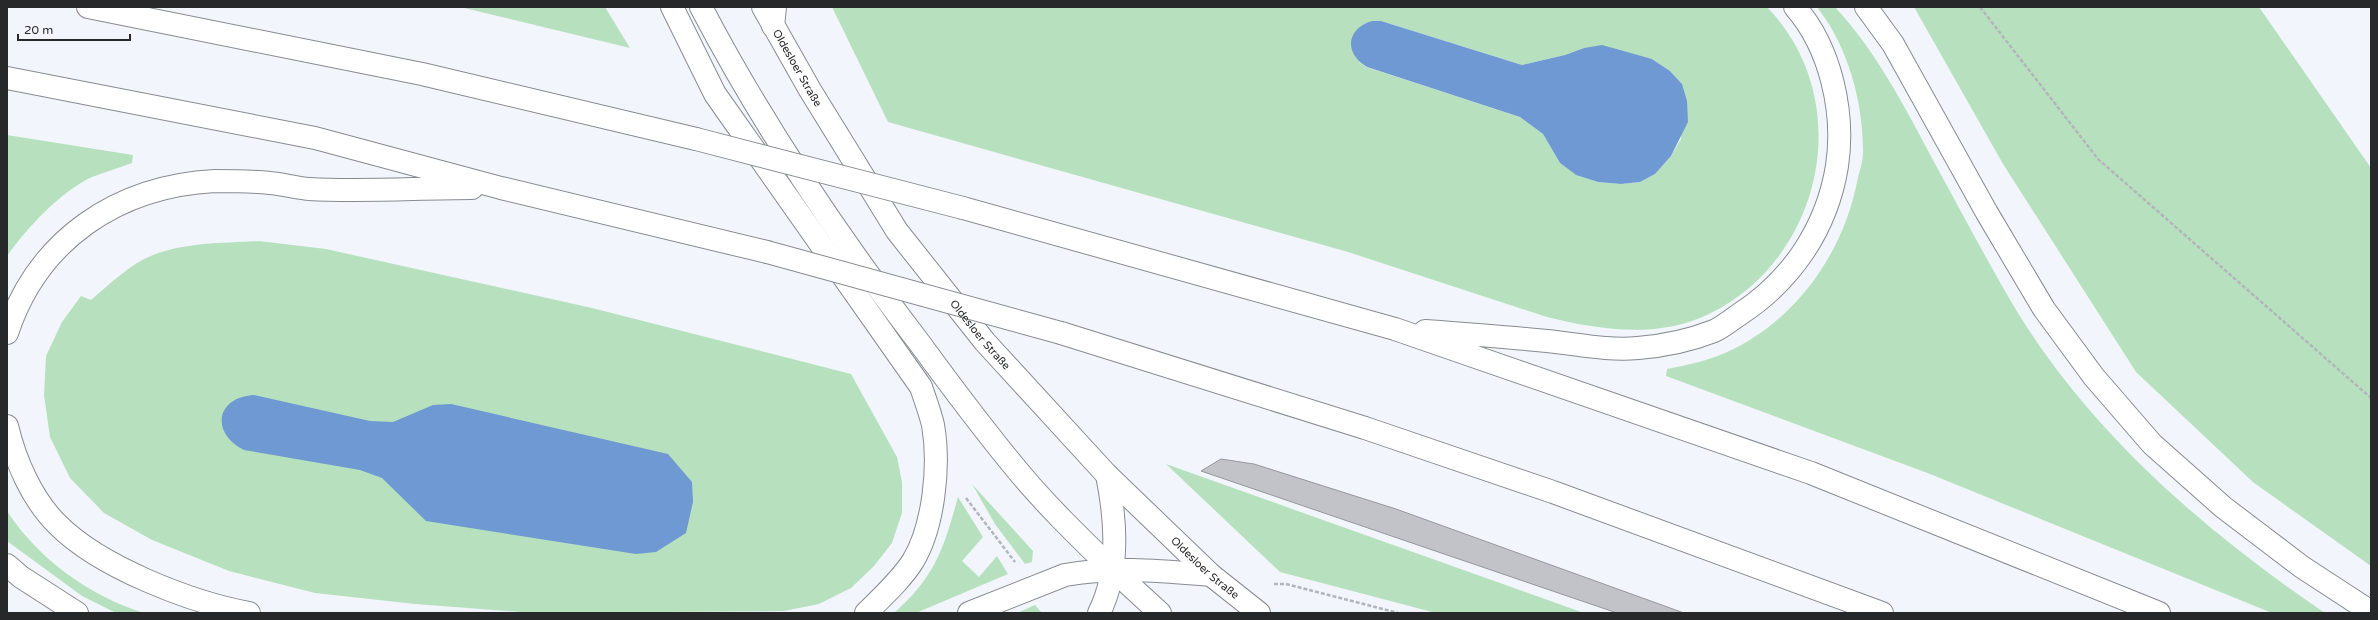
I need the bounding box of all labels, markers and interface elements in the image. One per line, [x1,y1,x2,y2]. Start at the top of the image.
scale bar [18,16,130,42]
text: 20 m [24,23,53,37]
street label: Oldesloer Straße [770,27,825,109]
street label: Oldesloer Straße [947,297,1013,372]
street label: Oldesloer Straße [1168,534,1242,602]

